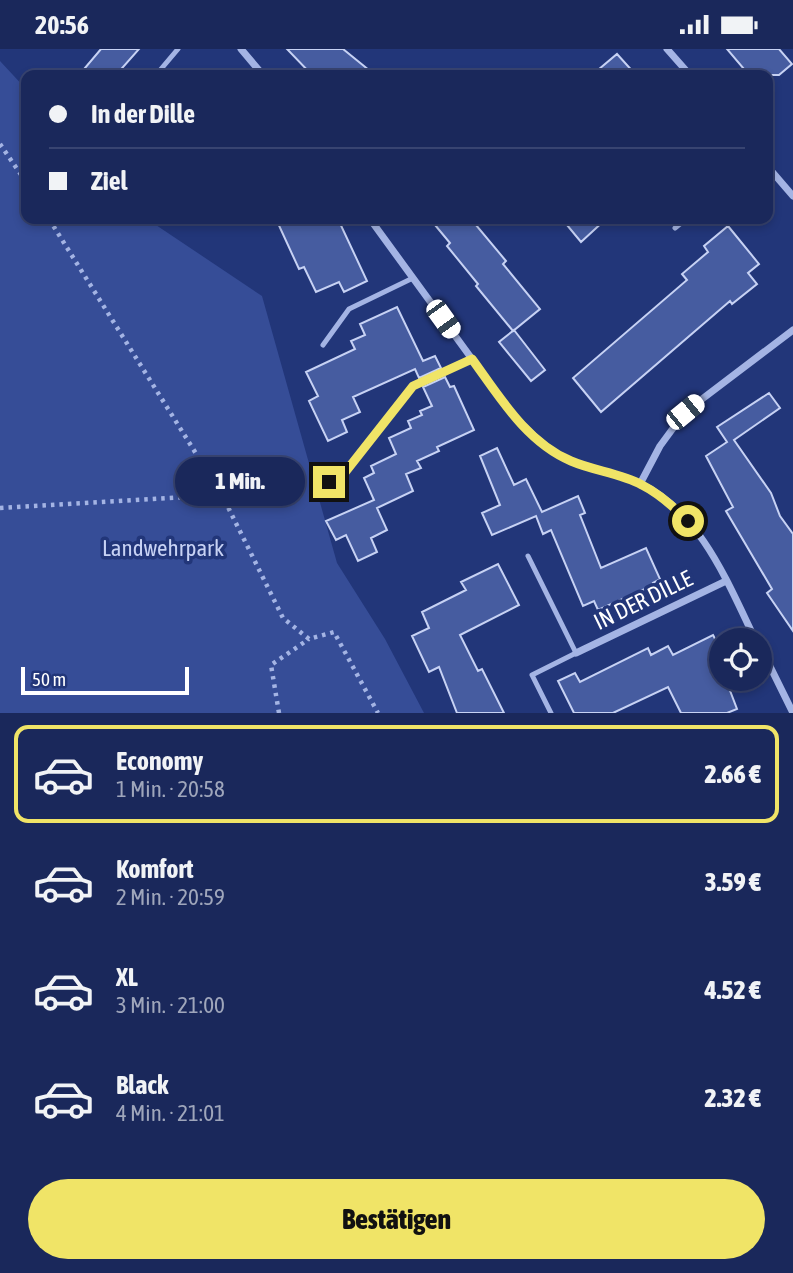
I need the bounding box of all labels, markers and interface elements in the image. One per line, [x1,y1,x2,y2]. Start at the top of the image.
text: 20:56 [35,10,89,40]
text: In der Dille [91,99,195,129]
text: Ziel [91,166,127,196]
car [423,296,464,342]
car [663,391,708,433]
callout: 1 Min. [175,457,304,507]
route end [313,466,345,498]
text: 1 Min. [215,468,265,494]
route start [672,505,704,537]
park label: Landwehrpark [102,535,224,561]
street label: IN DER DILLE [590,565,697,635]
map controls [709,628,772,691]
button: locate [709,628,772,691]
scale bar [21,664,189,696]
text: 50 m [32,668,66,690]
icon: car [32,743,95,806]
text: Economy [116,746,203,776]
text: 2.66 € [704,759,761,789]
text: 1 Min. · 20:58 [116,776,225,802]
icon: car [32,851,95,914]
text: Komfort [116,854,193,884]
text: 3.59 € [704,867,761,897]
text: 2 Min. · 20:59 [116,884,225,910]
icon: car [32,959,95,1022]
text: XL [116,962,138,992]
text: 4.52 € [704,975,761,1005]
text: 3 Min. · 21:00 [116,992,225,1018]
icon: car [32,1067,95,1130]
text: Black [116,1070,168,1100]
text: 2.32 € [704,1083,761,1113]
text: 4 Min. · 21:01 [116,1100,225,1126]
button: Bestätigen [28,1179,765,1259]

